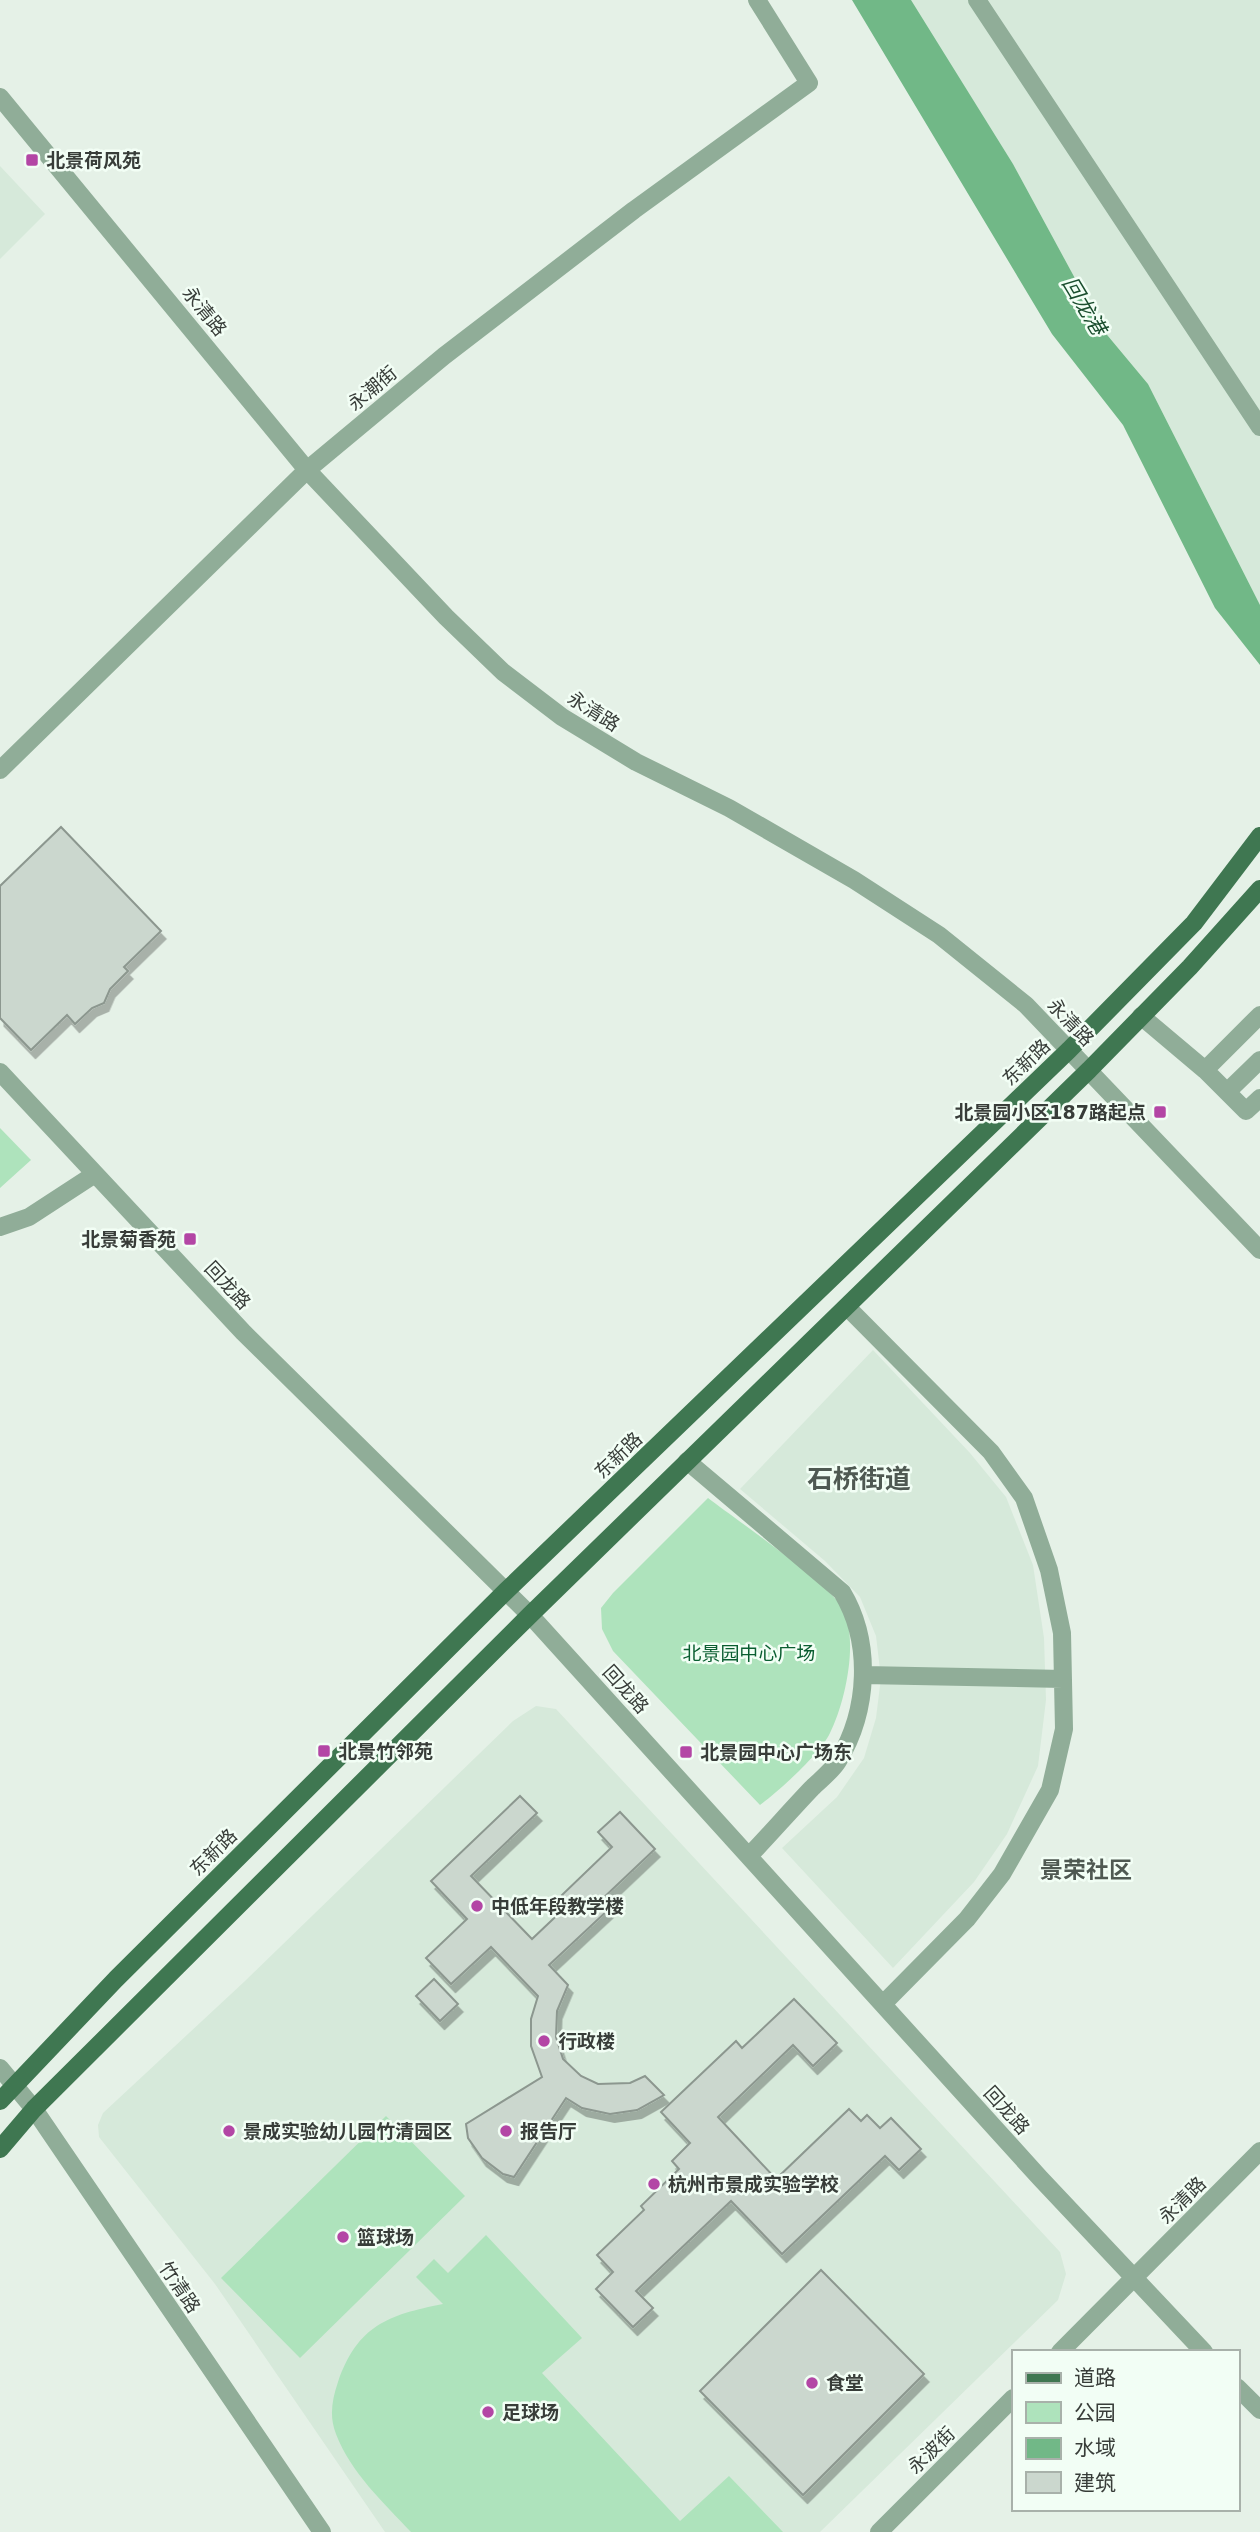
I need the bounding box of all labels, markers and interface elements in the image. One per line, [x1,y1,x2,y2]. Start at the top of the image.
place label: 北景荷风苑 [46,149,141,171]
marker: 北景荷风苑 [24,152,40,168]
water label: 回龙港 [1057,273,1112,342]
street label: 永清路 [179,282,231,340]
street label: 永潮街 [343,361,401,415]
street label: 永清路 [564,687,624,735]
street label: 永清路 [1043,994,1099,1050]
street label: 东新路 [998,1034,1054,1090]
place label: 北景园小区187路起点 [954,1101,1146,1123]
marker: 北景园小区187路起点 [1152,1104,1168,1120]
place label: 北景菊香苑 [81,1228,176,1250]
marker: 北景菊香苑 [182,1231,198,1247]
street label: 回龙路 [201,1257,255,1313]
street label: 东新路 [590,1427,646,1483]
district label: 石桥街道 [807,1464,911,1494]
park label: 北景园中心广场 [682,1642,816,1664]
street label: 回龙路 [599,1660,653,1718]
place label: 北景竹邻苑 [338,1740,433,1762]
place label: 北景园中心广场东 [700,1741,852,1763]
marker: 北景竹邻苑 [316,1743,332,1759]
marker: 北景园中心广场东 [678,1744,694,1760]
street label: 东新路 [185,1824,241,1880]
district label: 景荣社区 [1040,1857,1132,1883]
place label: 中低年段教学楼 [491,1895,624,1917]
marker: 中低年段教学楼 [469,1898,485,1914]
place label: 行政楼 [558,2030,615,2052]
marker: 行政楼 [536,2033,552,2049]
street label: 回龙路 [980,2081,1034,2139]
place label: 景成实验幼儿园竹清园区 [243,2120,452,2142]
place label: 报告厅 [520,2120,577,2142]
marker: 景成实验幼儿园竹清园区 [221,2123,237,2139]
marker: 报告厅 [498,2123,514,2139]
street label: 永清路 [1154,2172,1210,2228]
place label: 杭州市景成实验学校 [668,2173,839,2195]
marker: 杭州市景成实验学校 [646,2176,662,2192]
place label: 篮球场 [357,2226,414,2248]
marker: 篮球场 [335,2229,351,2245]
street label: 竹清路 [155,2257,205,2317]
legend [1012,2350,1239,2511]
text: 道路 [1074,2366,1116,2390]
place label: 食堂 [826,2372,864,2394]
marker: 食堂 [804,2375,820,2391]
place label: 足球场 [502,2401,559,2423]
text: 公园 [1074,2401,1116,2425]
marker: 足球场 [480,2404,496,2420]
street label: 永波街 [903,2422,959,2478]
text: 水域 [1074,2436,1116,2460]
text: 建筑 [1074,2471,1116,2495]

